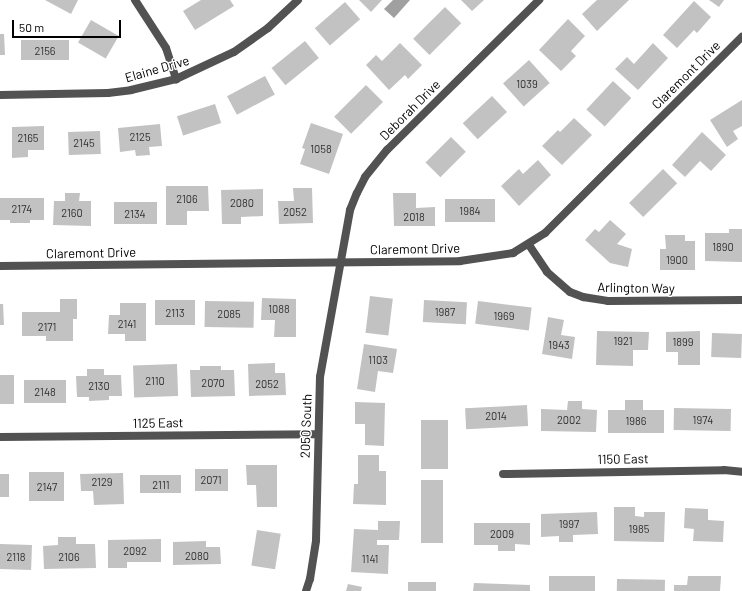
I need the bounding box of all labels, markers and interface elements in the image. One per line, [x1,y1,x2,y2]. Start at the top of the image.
scale bar [14,12,123,38]
text: 50 m [19,20,44,34]
street label: Claremont Drive [649,38,723,112]
house number: 2156 [35,44,55,58]
street label: Elaine Drive [123,52,191,86]
street label: Deborah Drive [377,77,443,143]
house number: 1039 [516,77,538,91]
house number: 2125 [129,130,151,144]
house number: 2165 [18,131,38,145]
house number: 2145 [73,136,95,150]
house number: 1058 [310,142,332,156]
house number: 2106 [176,192,198,206]
house number: 2080 [230,196,254,210]
house number: 2174 [12,202,32,216]
house number: 1984 [459,204,481,218]
house number: 2052 [283,205,307,219]
house number: 2160 [61,206,83,220]
house number: 2134 [124,207,146,221]
house number: 2018 [403,210,425,224]
street label: Claremont Drive [370,240,460,258]
house number: 1890 [712,240,734,254]
street label: Claremont Drive [46,244,136,262]
house number: 1900 [666,253,688,267]
street label: Arlington Way [597,280,675,296]
house number: 1088 [268,302,290,316]
house number: 1987 [435,305,455,319]
house number: 2113 [165,306,185,320]
house number: 2085 [217,307,241,321]
house number: 1969 [494,309,514,323]
house number: 2141 [118,317,136,331]
house number: 2171 [38,320,56,334]
house number: 1921 [613,334,633,348]
house number: 1899 [672,335,694,349]
house number: 1943 [548,338,570,352]
house number: 1103 [368,353,388,367]
house number: 2110 [145,374,165,388]
house number: 2070 [201,376,225,390]
house number: 2052 [255,377,279,391]
house number: 2130 [88,379,110,393]
house number: 2148 [34,385,56,399]
street label: 2050 South [297,394,315,458]
house number: 2014 [485,409,507,423]
house number: 2002 [557,413,581,427]
house number: 1974 [693,413,713,427]
house number: 1986 [626,414,646,428]
street label: 1125 East [132,415,184,431]
street label: 1150 East [597,451,649,467]
house number: 2071 [200,473,222,487]
house number: 2129 [91,475,113,489]
house number: 2111 [152,478,170,492]
house number: 2147 [37,480,57,494]
house number: 1997 [559,517,579,531]
house number: 1985 [629,522,649,536]
house number: 2009 [490,527,514,541]
house number: 2092 [123,544,147,558]
house number: 2080 [185,549,209,563]
house number: 2118 [6,550,26,564]
house number: 2106 [58,550,80,564]
house number: 1141 [362,552,378,566]

